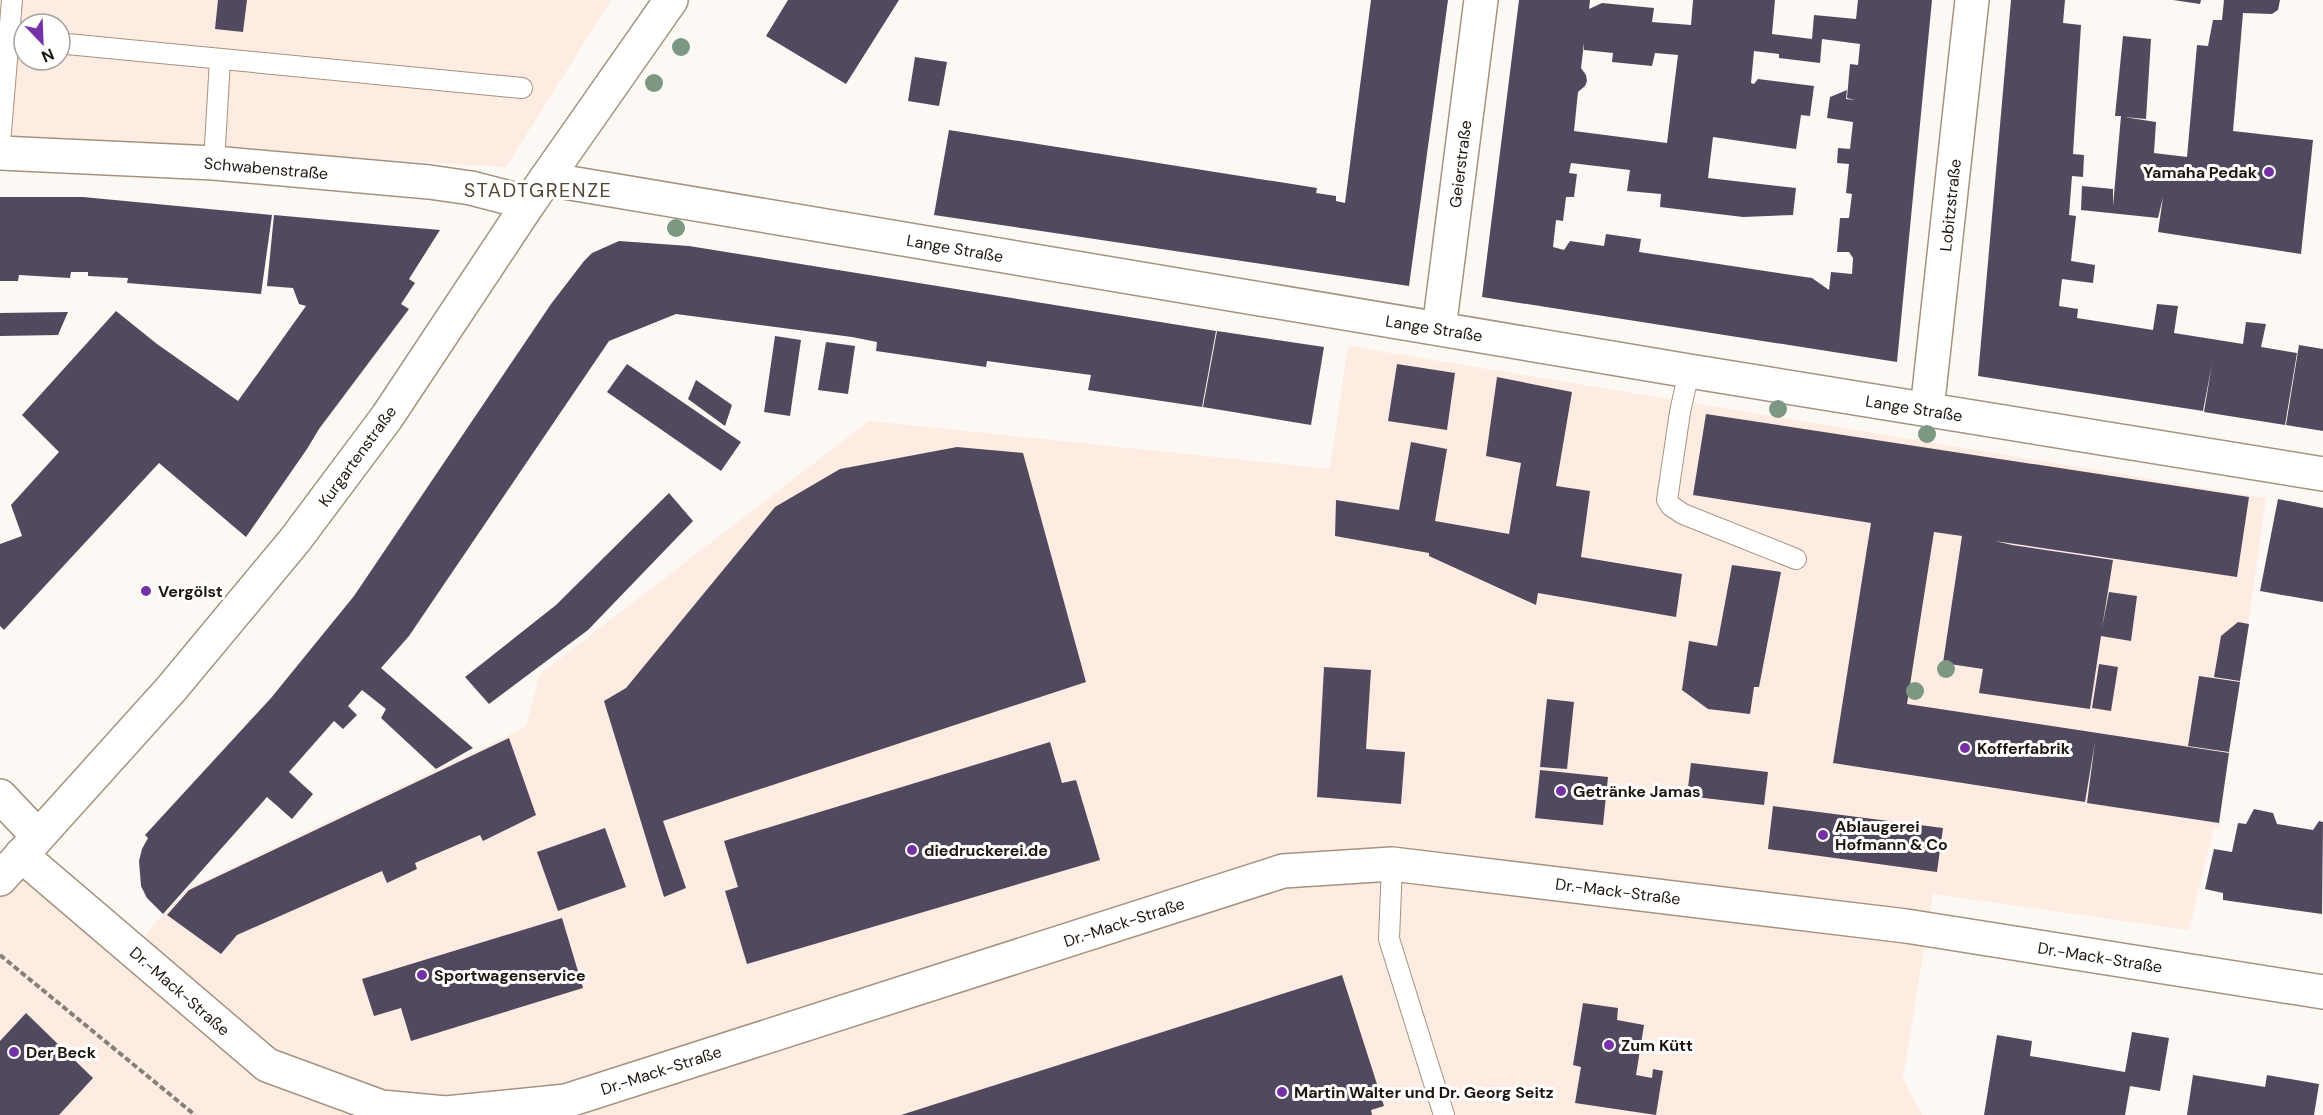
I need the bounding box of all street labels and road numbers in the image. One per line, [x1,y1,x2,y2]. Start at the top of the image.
street label: Geierstraße [1445,119,1476,209]
street label: Schwabenstraße [203,153,329,184]
street label: Lobitzstraße [1935,158,1966,252]
street label: Lange Straße [905,230,1005,267]
street label: Lange Straße [1384,310,1484,347]
street label: Lange Straße [1864,390,1964,427]
street label: Kurgartenstraße [314,402,401,511]
street label: Dr.-Mack-Straße [1554,873,1682,910]
street label: Dr.-Mack-Straße [1061,893,1187,952]
street label: Dr.-Mack-Straße [2036,937,2164,978]
street label: Dr.-Mack-Straße [125,942,234,1041]
street label: Dr.-Mack-Straße [598,1041,724,1100]

